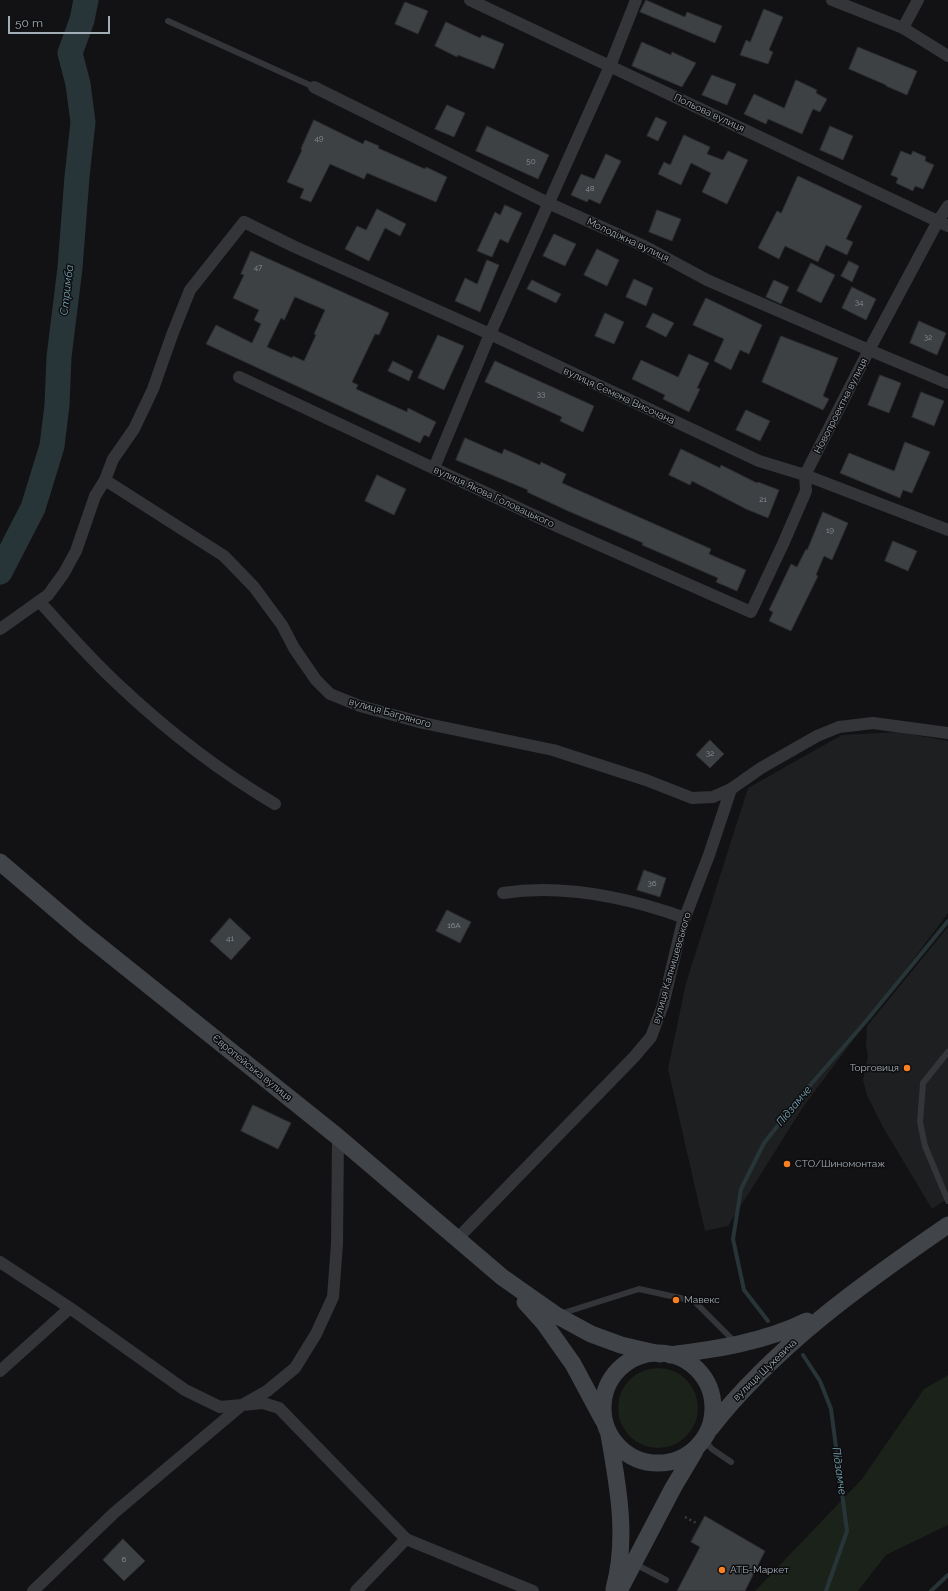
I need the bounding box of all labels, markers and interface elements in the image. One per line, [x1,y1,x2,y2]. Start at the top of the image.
scale bar [10,8,112,34]
text: 50 m [15,16,43,30]
street label: Польова вулиця [672,91,746,135]
house number: 49 [314,134,324,144]
house number: 50 [526,157,536,167]
house number: 48 [585,184,595,194]
street label: Молодіжна вулиця [585,216,671,264]
house number: 47 [254,263,262,273]
water label: Стримба [57,264,77,316]
house number: 34 [855,298,863,308]
house number: 32 [924,333,932,343]
street label: Новопроектна вулиця [812,356,870,456]
street label: вулиця Семена Височана [562,365,676,427]
house number: 33 [537,390,545,400]
street label: вулиця Якова Головацького [432,464,556,530]
house number: 21 [759,495,767,505]
house number: 19 [826,526,834,536]
street label: вулиця Багряного [347,696,433,730]
house number: 32 [706,749,714,759]
house number: 36 [647,879,657,889]
street label: вулиця Калнишевського [650,911,694,1025]
house number: 16А [447,921,461,931]
house number: 41 [226,934,234,944]
street label: Європейська вулиця [210,1032,294,1104]
place label: Торговиця [850,1062,899,1074]
marker: Торговиця [902,1063,912,1073]
water label: Підзамче [774,1083,814,1129]
place label: СТО/Шиномонтаж [795,1158,885,1170]
marker: СТО/Шиномонтаж [782,1159,792,1169]
place label: Мавекс [684,1294,720,1306]
marker: Мавекс [671,1295,681,1305]
street label: вулиця Шухевича [731,1337,799,1403]
water label: Підзамче [829,1446,849,1496]
house number: 6 [122,1555,126,1565]
place label: АТБ-Маркет [730,1564,789,1576]
marker: АТБ-Маркет [717,1565,727,1575]

